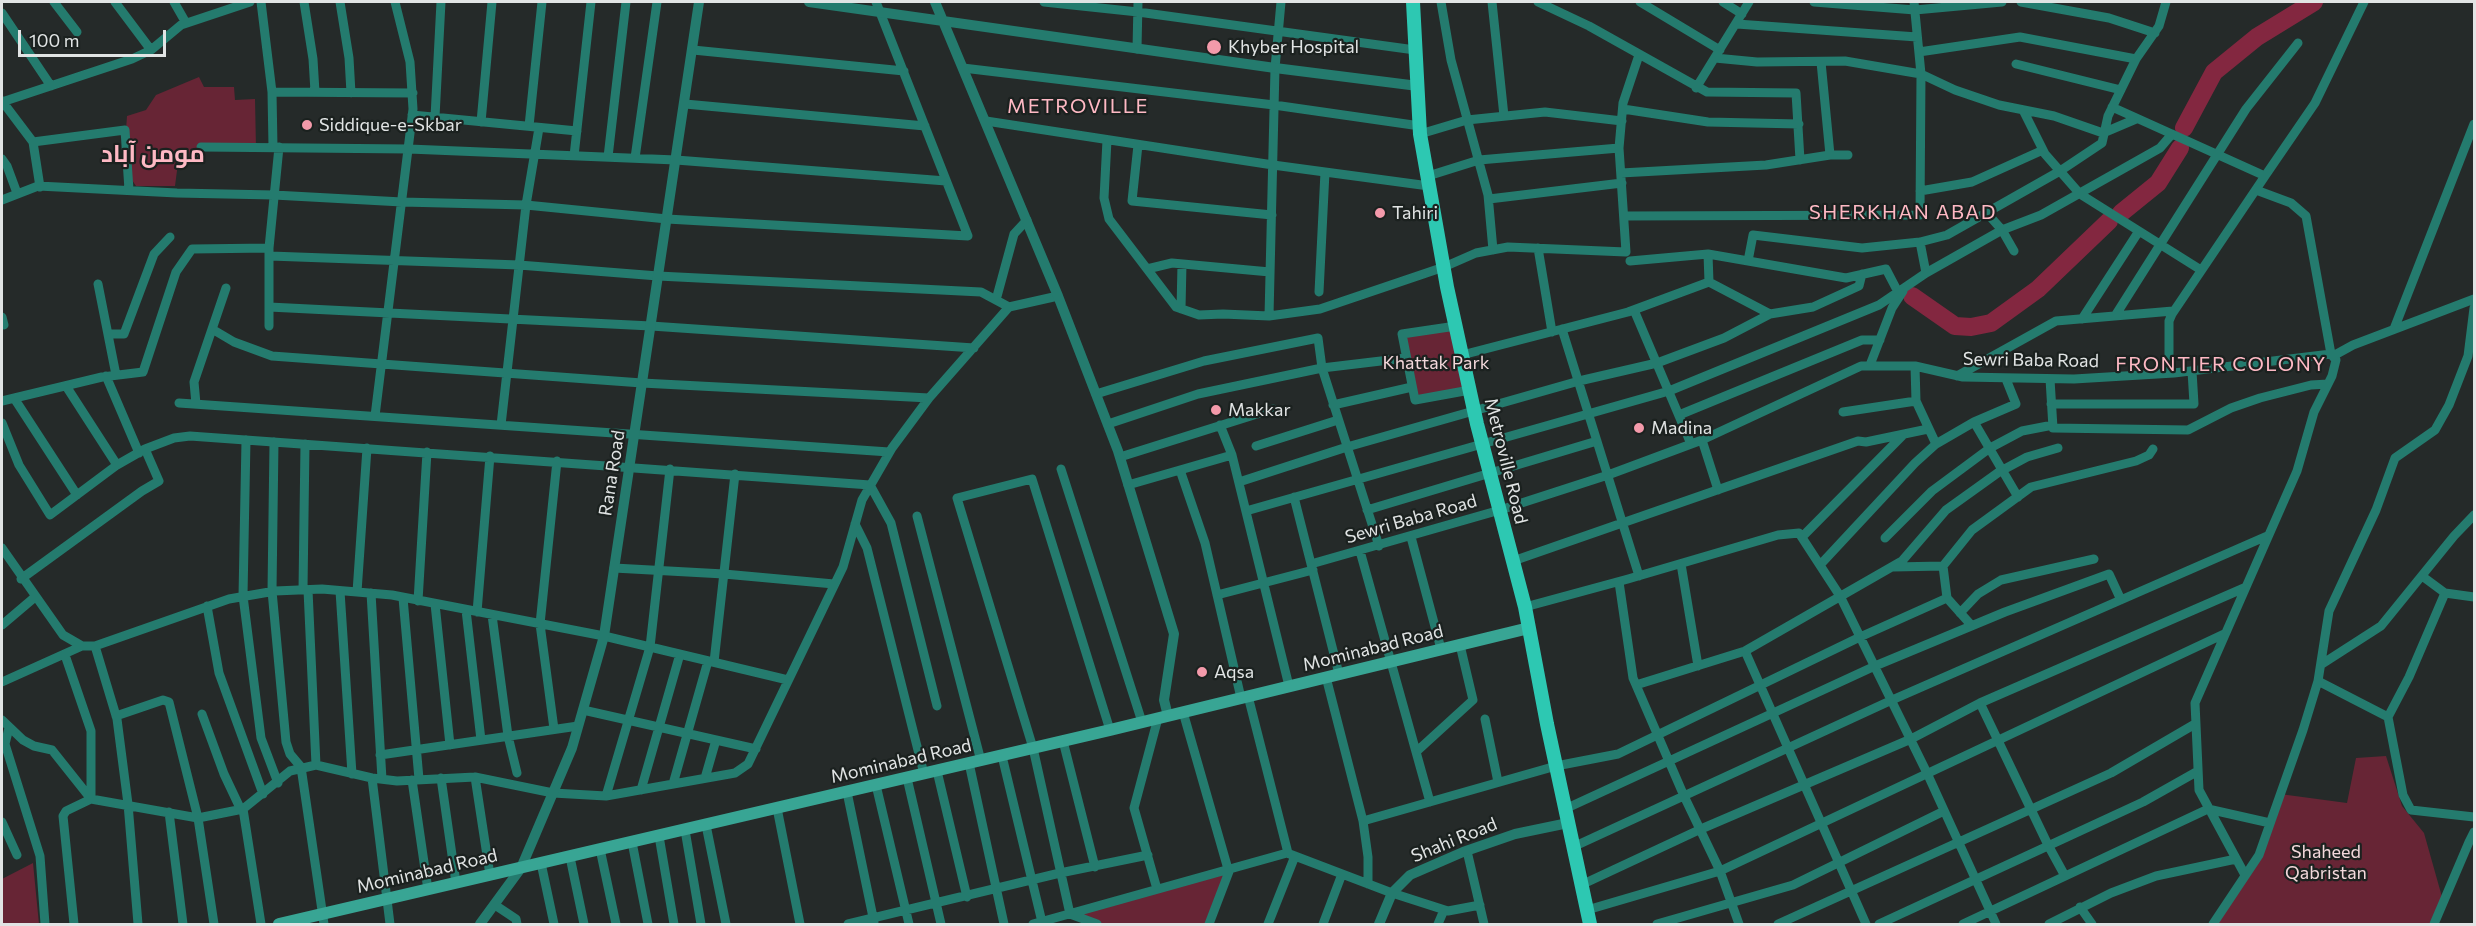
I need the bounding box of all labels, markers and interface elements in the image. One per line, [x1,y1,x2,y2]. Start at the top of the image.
scale bar [21,18,170,56]
text: 100 m [29,29,79,51]
place label: Khyber Hospital [1228,36,1359,58]
marker: Khyber Hospital [1205,38,1223,56]
district label: METROVILLE [1007,94,1149,118]
place label: Siddique-e-Skbar [319,114,462,136]
marker: Siddique-e-Skbar [300,118,314,132]
district label: مومن آباد [101,140,205,168]
district label: SHERKHAN ABAD [1809,200,1997,224]
place label: Tahiri [1392,202,1438,224]
marker: Tahiri [1373,206,1387,220]
street label: Sewri Baba Road [1963,348,2099,372]
park label: Khattak Park [1383,352,1489,374]
district label: FRONTIER COLONY [2115,352,2327,376]
street label: Metroville Road [1480,396,1532,526]
place label: Makkar [1228,399,1291,421]
marker: Makkar [1209,403,1223,417]
place label: Madina [1651,417,1712,439]
marker: Madina [1632,421,1646,435]
street label: Rana Road [595,429,629,517]
street label: Sewri Baba Road [1343,490,1479,548]
street label: Mominabad Road [1301,620,1445,676]
place label: Aqsa [1214,661,1254,683]
marker: Aqsa [1195,665,1209,679]
street label: Mominabad Road [828,734,974,788]
street label: Shahi Road [1408,813,1500,867]
park label: Shaheed Qabristan [2285,841,2367,884]
street label: Mominabad Road [354,844,500,898]

